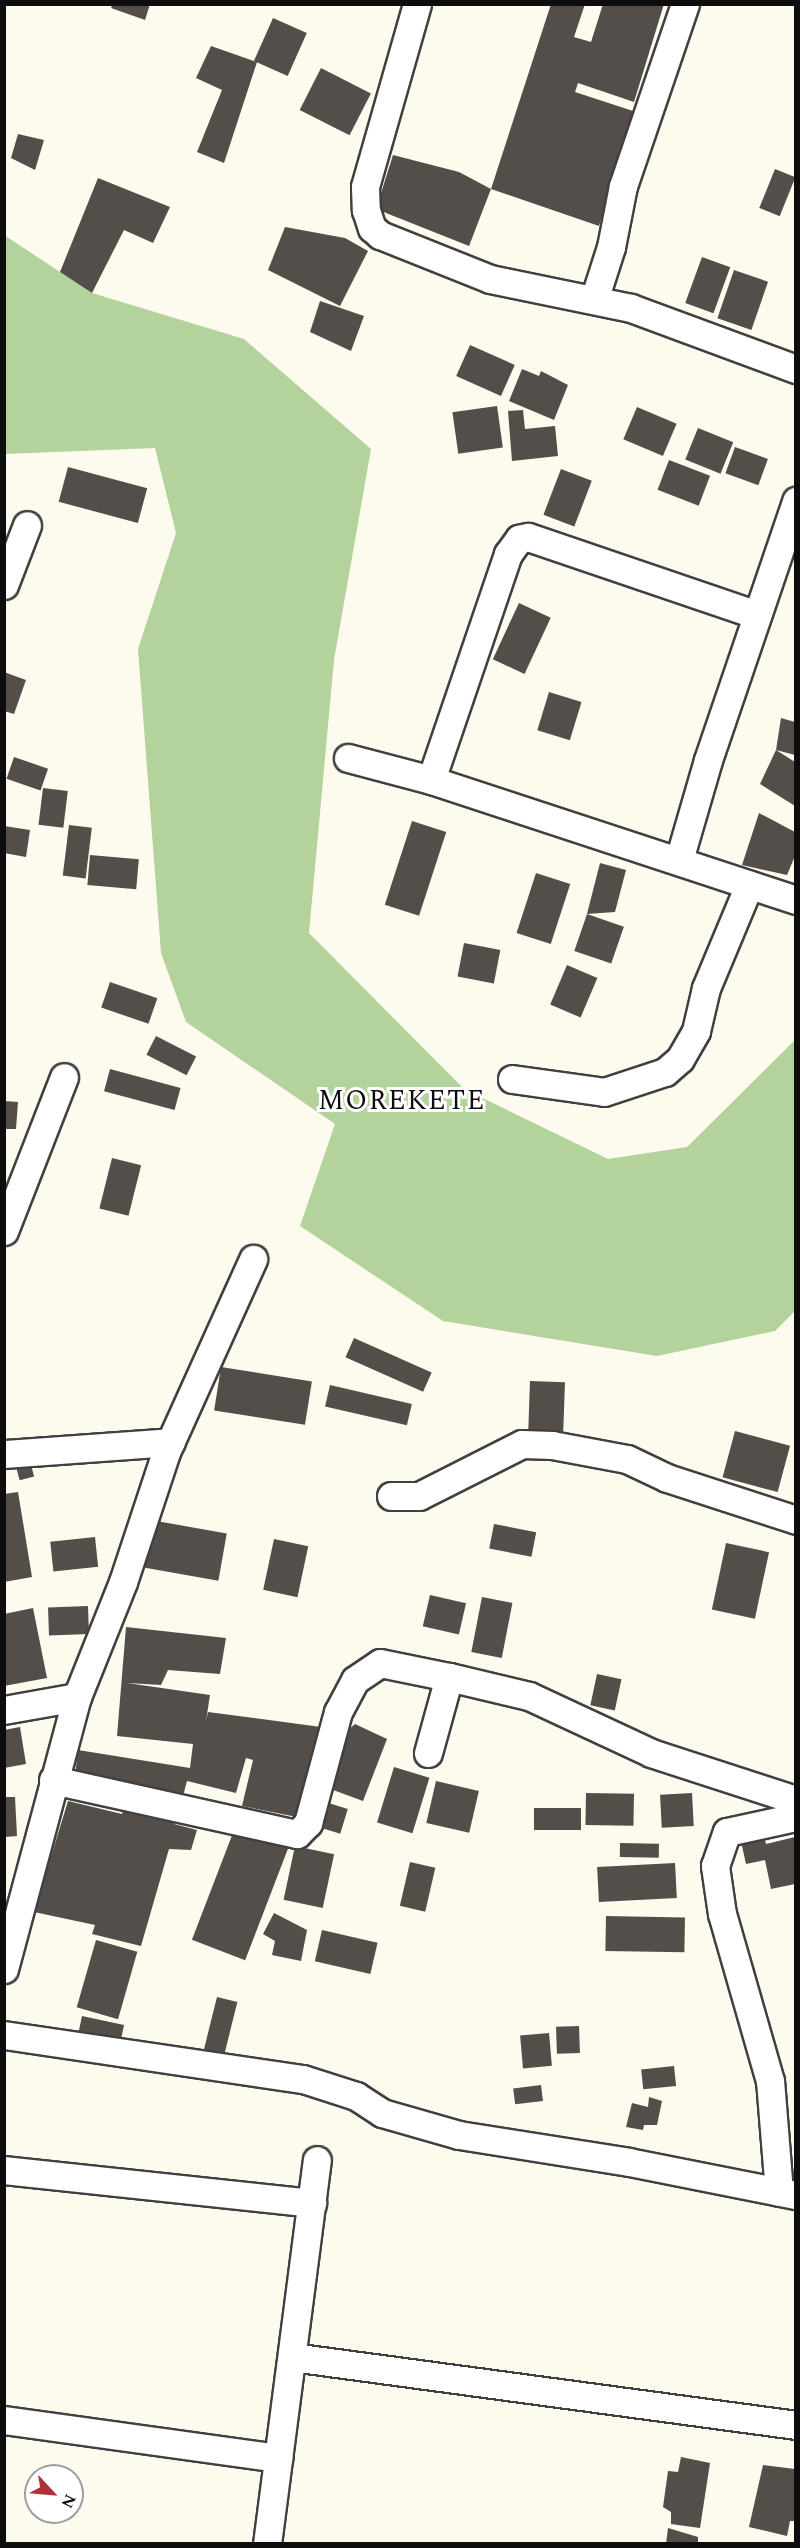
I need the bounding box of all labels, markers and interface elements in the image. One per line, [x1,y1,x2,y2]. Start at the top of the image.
district label: MOREKETE [318,1086,486,1118]
north arrow [24,2464,84,2524]
text: N [55,2490,82,2512]

